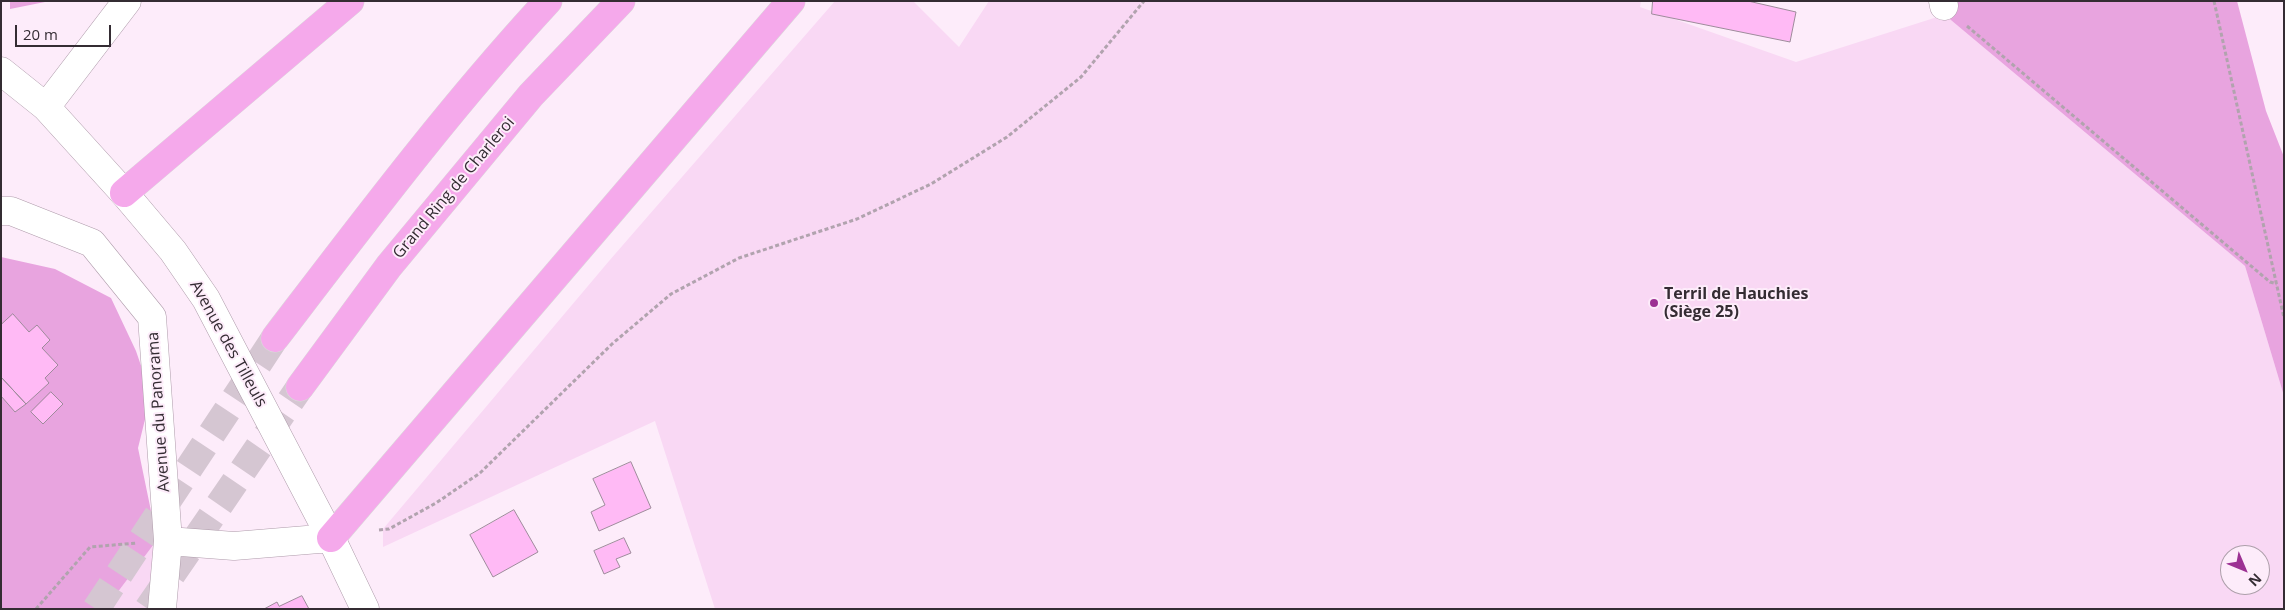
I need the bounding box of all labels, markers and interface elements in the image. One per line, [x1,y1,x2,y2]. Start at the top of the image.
scale bar [18,15,114,47]
text: 20 m [23,24,58,44]
street label: Grand Ring de Charleroi [389,113,519,263]
street label: Avenue des Tilleuls [185,277,271,411]
place label: Terril de Hauchies (Siège 25) [1664,284,1808,322]
marker: Terril de Hauchies (Siège 25) [1648,297,1660,309]
street label: Avenue du Panorama [144,331,174,493]
north arrow [2220,545,2270,595]
text: N [2245,570,2266,591]

